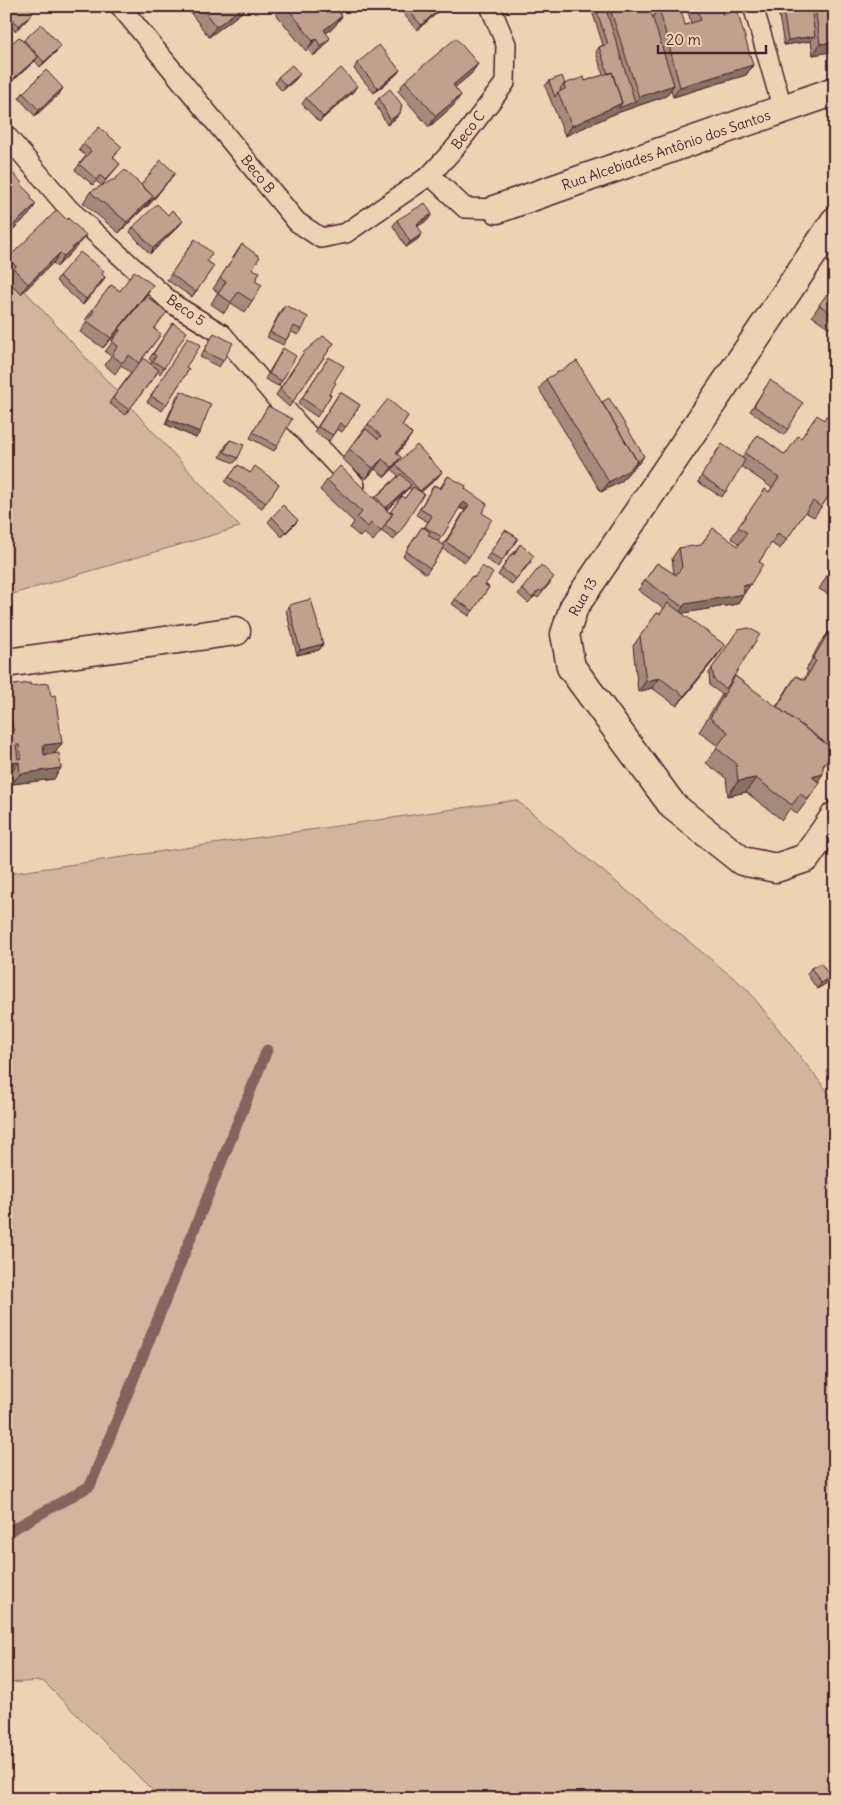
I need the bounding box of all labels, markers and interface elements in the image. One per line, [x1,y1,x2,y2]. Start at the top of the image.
scale bar [658,22,766,54]
text: 20 m [666,30,701,49]
street label: Rua Alcebiades Antônio dos Santos [559,106,773,194]
street label: Beco C [447,107,489,153]
street label: Beco B [237,151,279,197]
street label: Beco 5 [163,290,209,330]
street label: Rua 13 [565,574,601,620]

